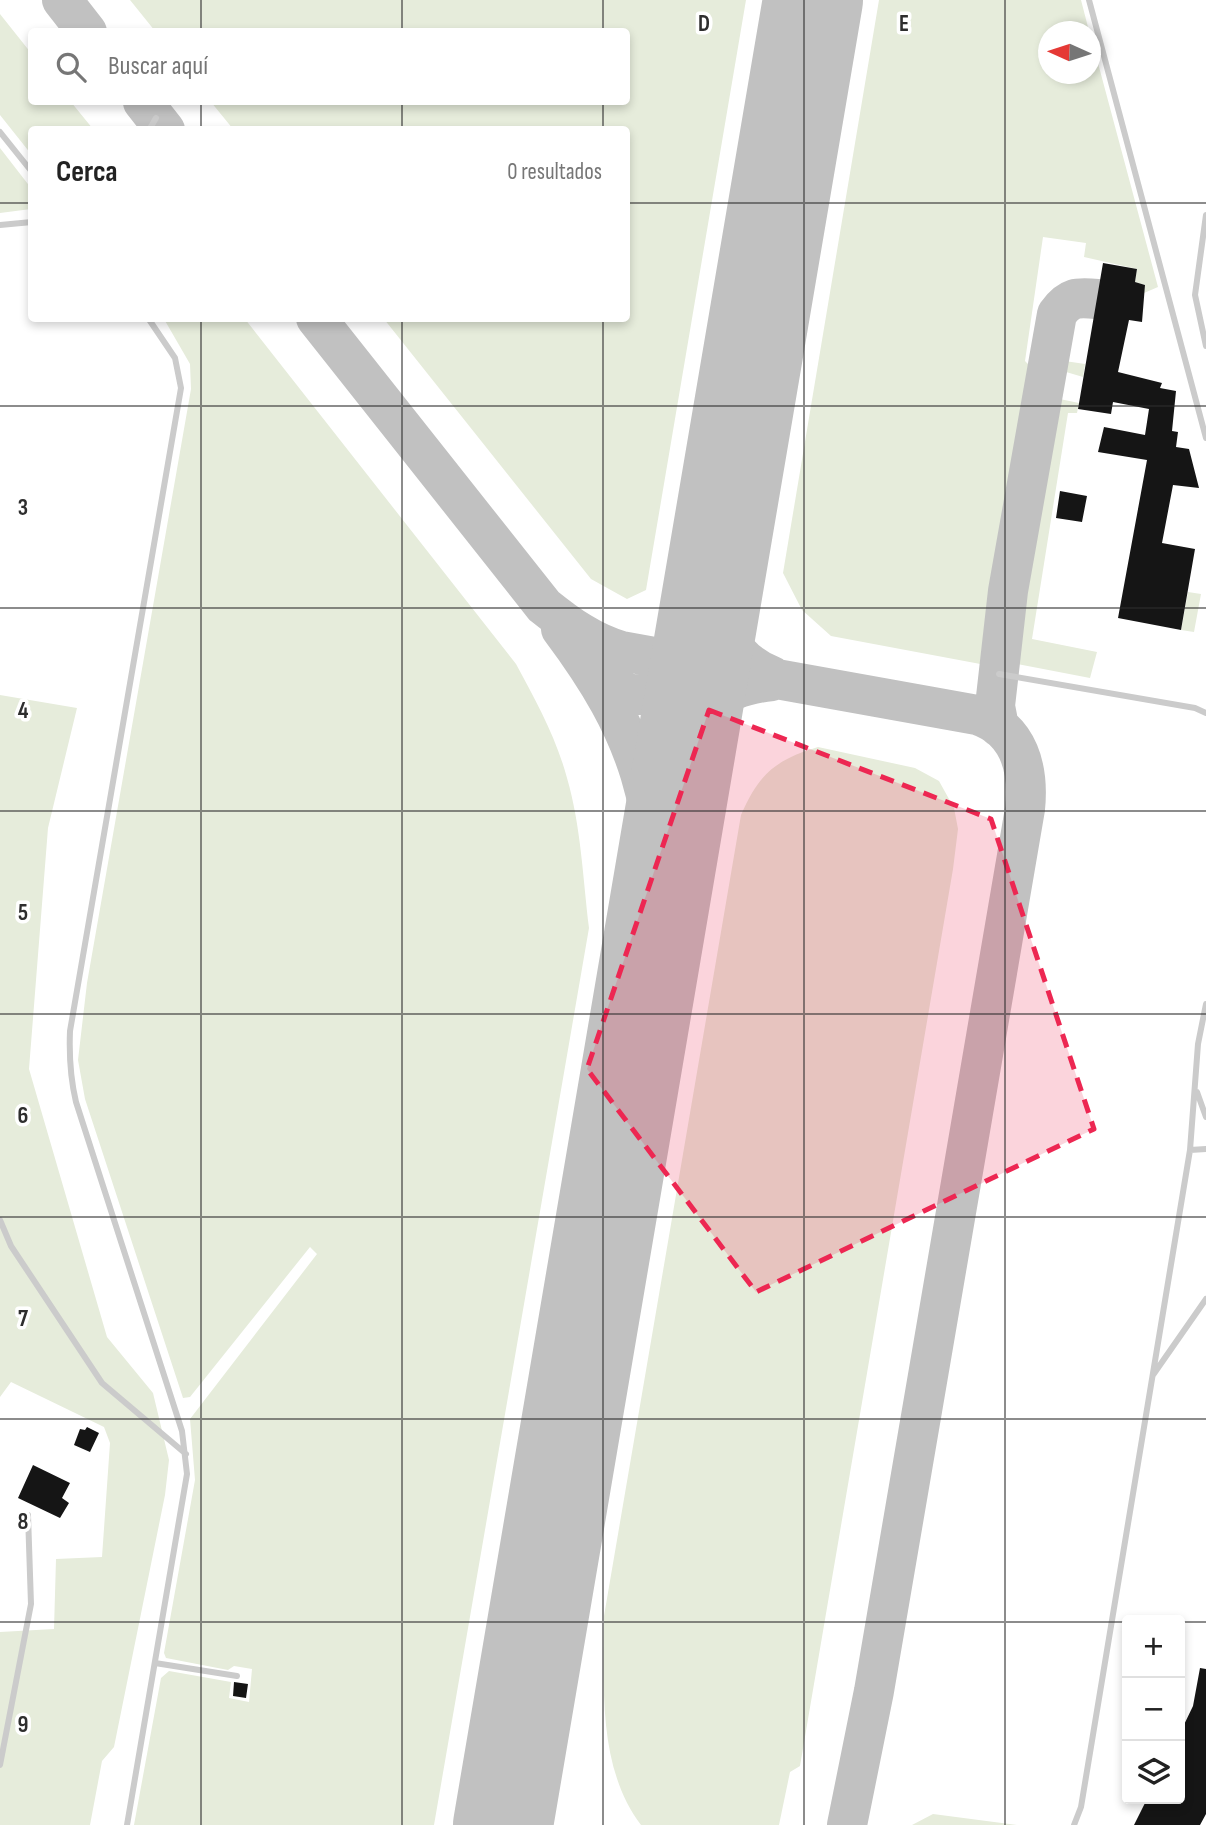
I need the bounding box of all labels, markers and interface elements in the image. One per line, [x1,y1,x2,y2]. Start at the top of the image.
text: D [698,10,710,38]
text: E [899,10,909,38]
north arrow [1038,21,1101,84]
search box [28,28,630,105]
icon: search [52,48,90,86]
text: Buscar aquí [108,51,208,82]
text: Cerca [56,154,118,190]
text: 0 resultados [507,158,602,186]
text: 3 [18,494,28,522]
text: 4 [18,697,29,725]
text: 5 [18,899,28,927]
text: 6 [18,1102,28,1130]
text: 7 [18,1305,28,1333]
text: 8 [18,1508,29,1536]
map controls [1122,1615,1185,1804]
button: + [1122,1615,1185,1678]
button: − [1122,1678,1185,1741]
text: 9 [18,1711,28,1739]
button: layers [1122,1741,1185,1804]

